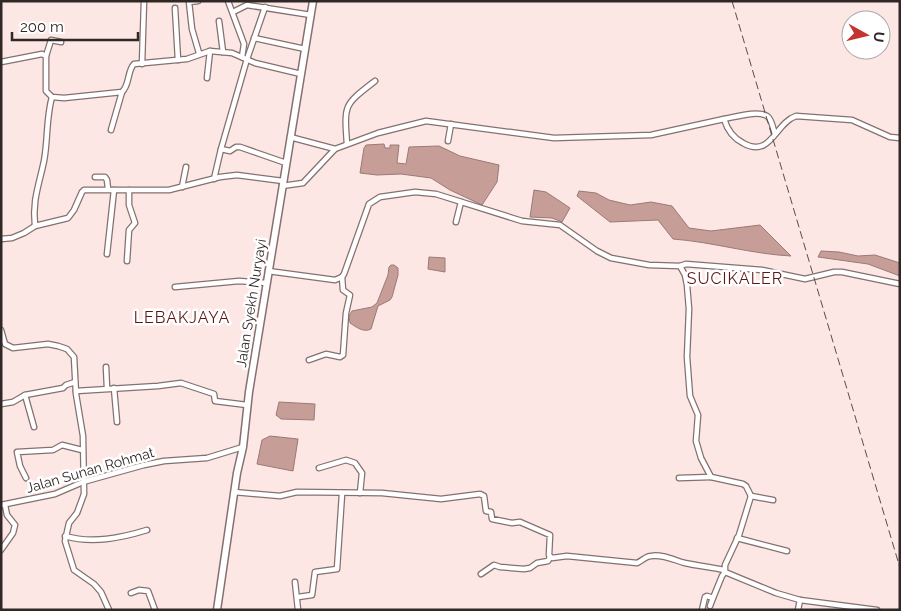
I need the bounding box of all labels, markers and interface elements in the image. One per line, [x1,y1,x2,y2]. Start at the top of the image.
scale bar [12,10,139,42]
north arrow [841,10,891,60]
text: 200 m [20,18,64,36]
text: U [870,30,888,43]
street label: Jalan Syekh Nuryayi [233,238,269,368]
district label: SUCIKALER [687,269,783,288]
district label: LEBAKJAYA [134,308,230,327]
street label: Jalan Sunan Rohmat [24,444,156,496]

